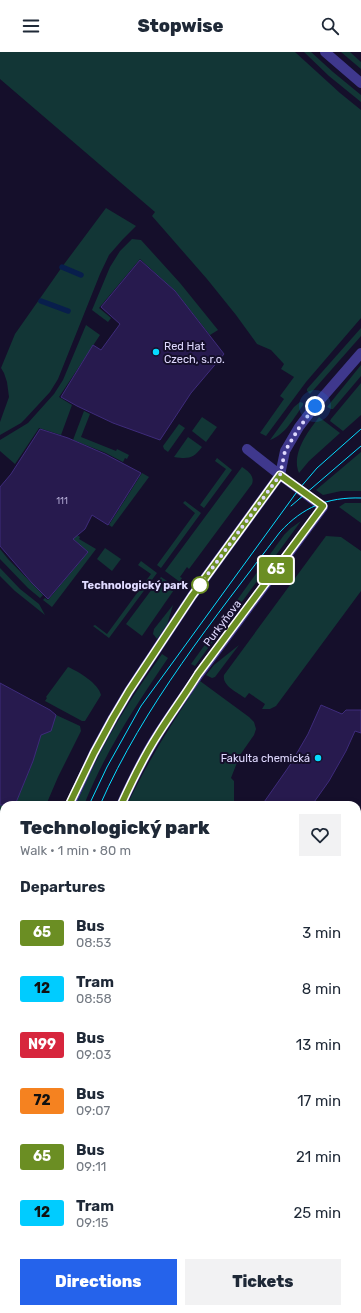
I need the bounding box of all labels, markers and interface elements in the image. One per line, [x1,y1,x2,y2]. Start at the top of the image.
icon: menu [20,15,42,37]
text: Stopwise [138,15,223,37]
icon: search [319,15,341,37]
place label: Red Hat Czech, s.r.o. [164,340,225,366]
marker: Red Hat Czech, s.r.o. [151,347,161,357]
your location [305,396,325,416]
house number: 111 [56,496,68,506]
line badge: 65 [258,557,294,583]
text: 65 [267,561,285,578]
marker: Technologický park [191,576,209,594]
place label: Technologický park [82,579,189,592]
street label: Purkyňova [201,598,244,649]
place label: Fakulta chemická [221,752,310,765]
marker: Fakulta chemická [313,753,323,763]
button: heart [299,814,341,856]
text: Technologický park [20,816,210,839]
text: Walk · 1 min · 80 m [20,843,131,858]
text: Departures [20,878,105,896]
text: Bus [76,917,104,935]
text: 65 [33,924,51,941]
text: 3 min [302,924,341,942]
text: 08:53 [76,935,111,950]
text: Tram [76,973,114,991]
text: 12 [34,980,50,997]
text: 8 min [302,980,341,998]
text: 08:58 [76,991,112,1006]
text: Bus [76,1029,105,1047]
text: N99 [28,1036,56,1053]
text: 13 min [296,1036,341,1054]
text: 09:03 [76,1047,111,1062]
text: Bus [76,1085,104,1103]
text: 72 [33,1092,51,1109]
text: 17 min [297,1092,341,1110]
text: 09:07 [76,1103,110,1118]
text: Bus [76,1141,104,1159]
text: 65 [33,1148,51,1165]
text: 21 min [296,1148,341,1166]
text: 09:11 [76,1159,106,1174]
text: Tram [76,1197,114,1215]
text: 12 [34,1204,50,1221]
text: 25 min [294,1204,341,1222]
text: 09:15 [76,1215,109,1230]
button: Directions [20,1259,177,1305]
button: Tickets [185,1259,341,1305]

